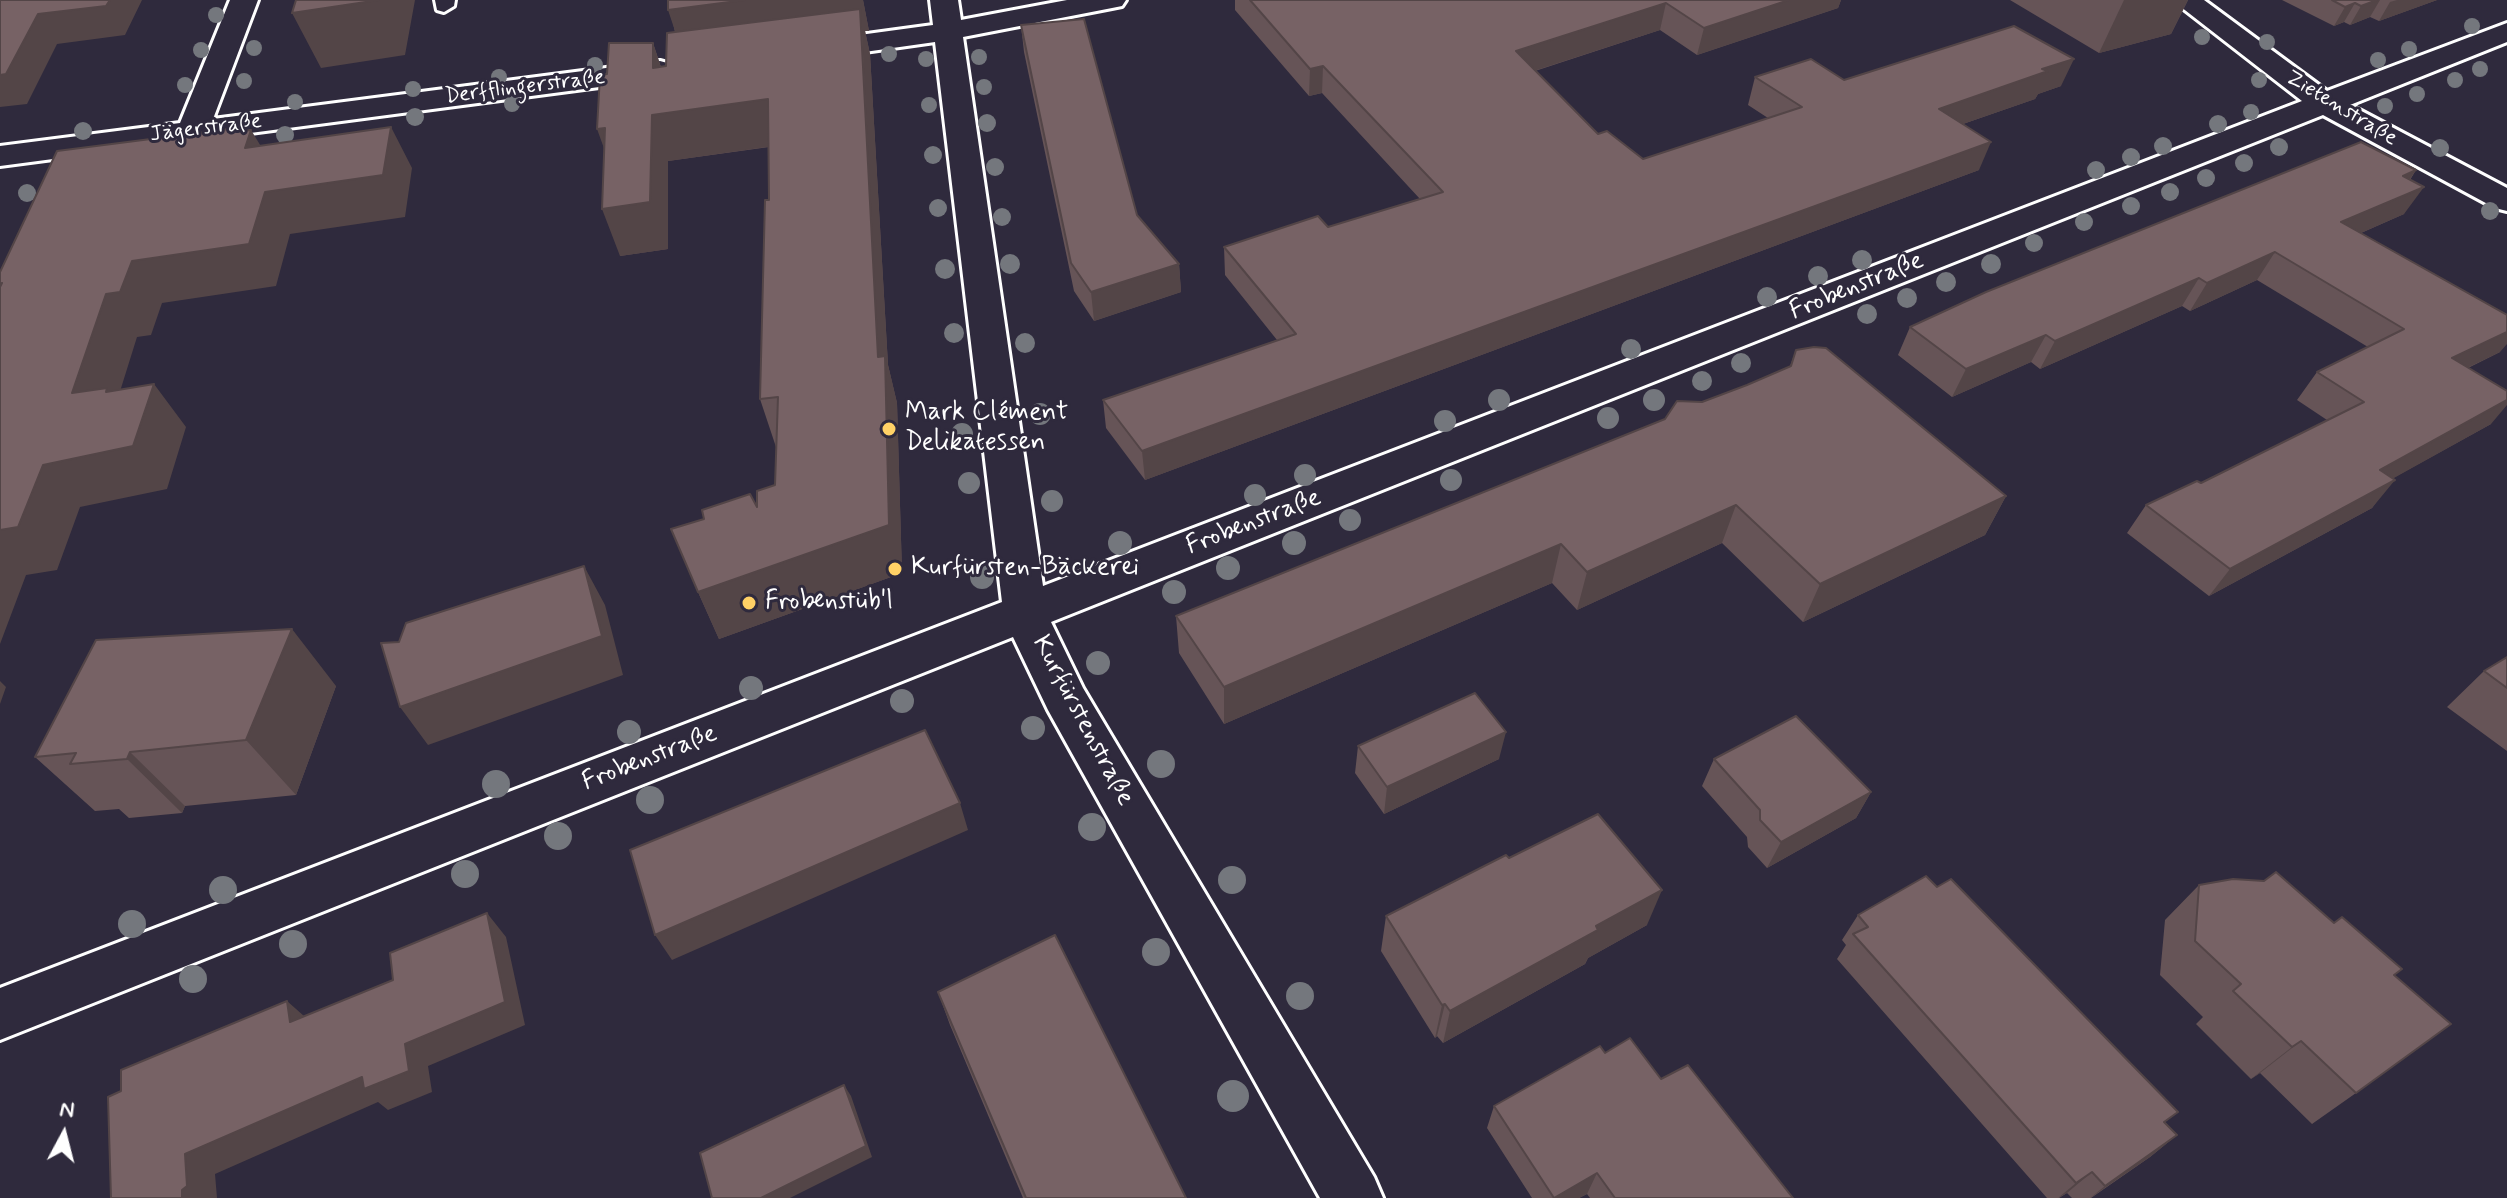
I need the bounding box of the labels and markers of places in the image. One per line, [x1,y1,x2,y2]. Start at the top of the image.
place label: Mark Clément Delikatessen [905,398,1068,460]
marker: Mark Clément Delikatessen [880,420,898,438]
place label: Kurfürsten-Bäckerei [911,553,1139,585]
marker: Kurfürsten-Bäckerei [886,560,904,578]
place label: Frobenstüb'l [765,587,893,619]
marker: Frobenstüb'l [740,594,758,612]

